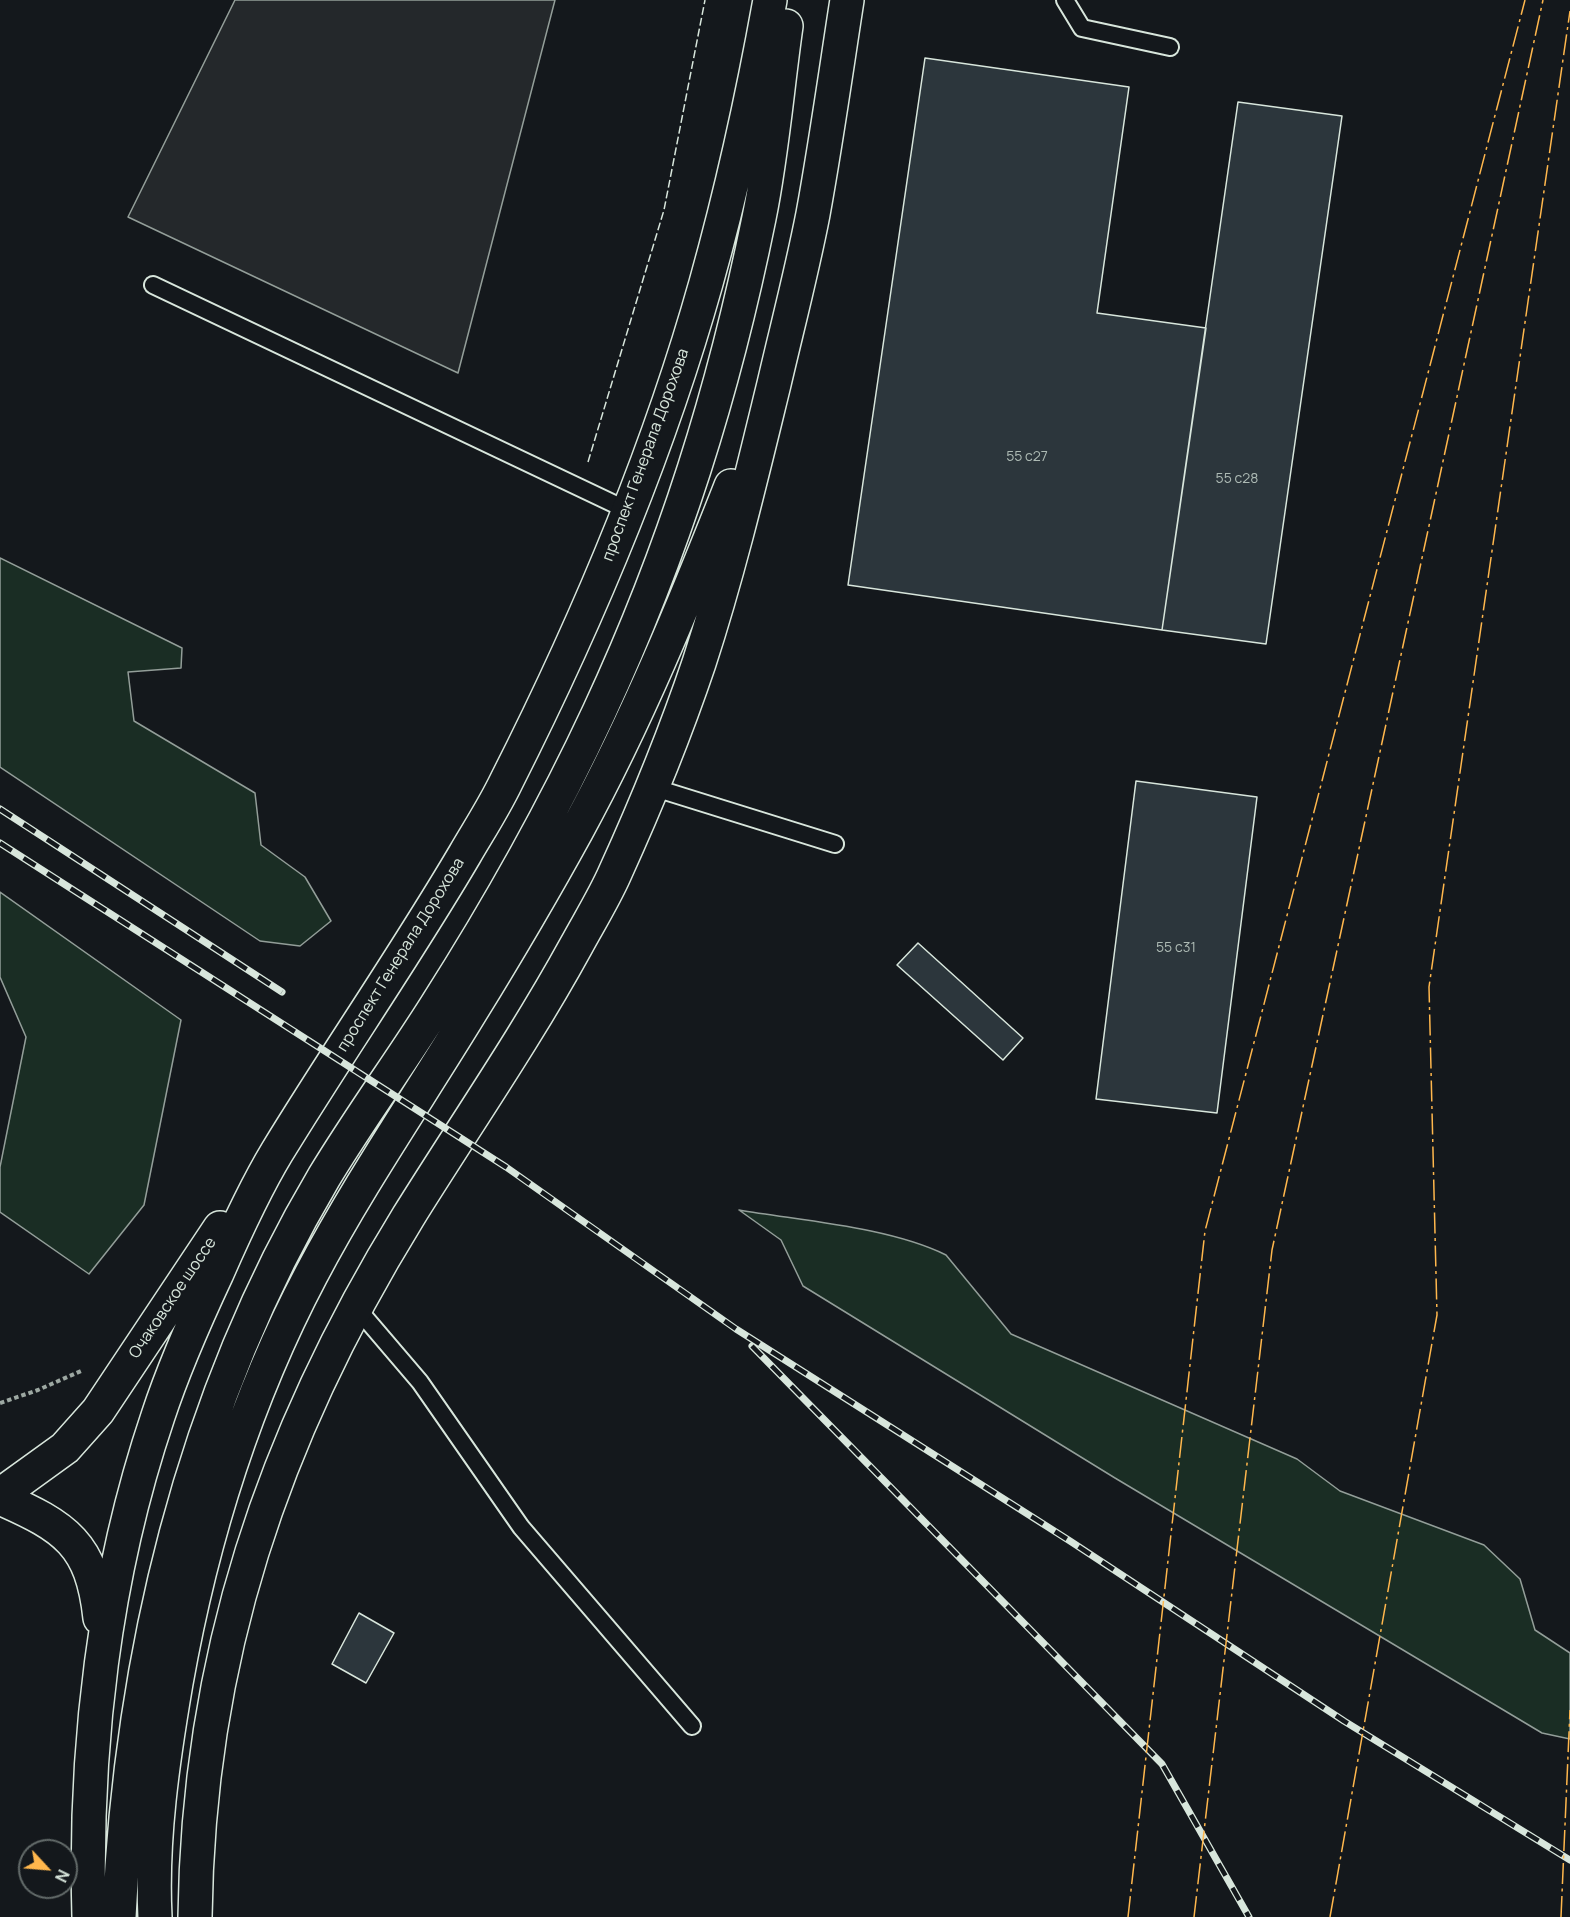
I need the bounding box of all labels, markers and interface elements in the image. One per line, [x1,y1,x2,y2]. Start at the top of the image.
street label: проспект Генерала Дорохова [599,346,693,564]
house number: 55 с27 [1006,449,1048,465]
house number: 55 с28 [1216,471,1258,487]
street label: проспект Генерала Дорохова [333,855,469,1055]
house number: 55 с31 [1156,940,1196,956]
street label: Очаковское шоссе [125,1234,221,1362]
north arrow [18,1839,78,1899]
text: N [50,1866,75,1886]

